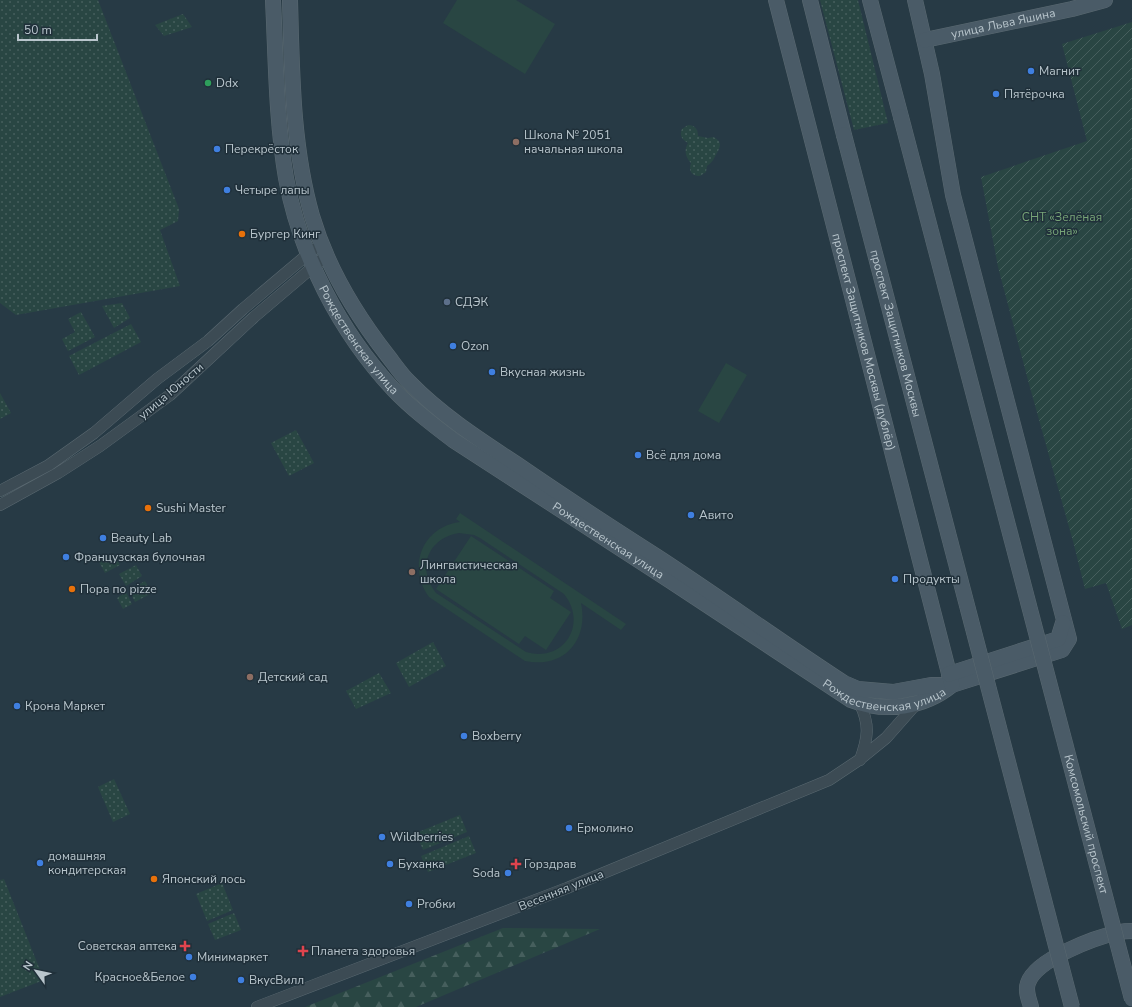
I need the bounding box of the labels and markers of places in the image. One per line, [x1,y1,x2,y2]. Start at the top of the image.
place label: Магнит [1039,63,1081,79]
marker: Магнит [1026,66,1036,76]
place label: Ddx [216,75,239,91]
marker: Ddx [203,78,213,88]
place label: Пятёрочка [1004,86,1065,102]
marker: Пятёрочка [991,89,1001,99]
place label: Школа № 2051 начальная школа [524,127,623,157]
marker: Школа № 2051 начальная школа [511,137,521,147]
place label: Перекрёсток [225,141,299,157]
marker: Перекрёсток [212,144,222,154]
place label: Четыре лапы [235,182,310,198]
marker: Четыре лапы [222,185,232,195]
place label: Бургер Кинг [250,226,321,242]
marker: Бургер Кинг [237,229,247,239]
place label: СДЭК [455,294,488,310]
marker: СДЭК [442,297,452,307]
place label: Ozon [461,338,489,354]
marker: Ozon [448,341,458,351]
place label: Вкусная жизнь [500,364,585,380]
marker: Вкусная жизнь [487,367,497,377]
place label: Всё для дома [646,447,721,463]
marker: Всё для дома [633,450,643,460]
place label: Sushi Master [156,500,226,516]
marker: Sushi Master [143,503,153,513]
place label: Авито [699,507,734,523]
marker: Авито [686,510,696,520]
place label: Beauty Lab [111,530,172,546]
marker: Beauty Lab [98,533,108,543]
place label: Французская булочная [74,549,205,565]
marker: Французская булочная [61,552,71,562]
place label: Лингвистическая школа [420,557,518,587]
marker: Лингвистическая школа [407,567,417,577]
place label: Продукты [903,571,960,587]
marker: Продукты [890,574,900,584]
place label: Пора по pizze [80,581,157,597]
marker: Пора по pizze [67,584,77,594]
place label: Детский сад [258,669,327,685]
marker: Детский сад [245,672,255,682]
place label: Крона Маркет [25,698,106,714]
marker: Крона Маркет [12,701,22,711]
place label: Boxberry [472,728,522,744]
marker: Boxberry [459,731,469,741]
place label: Ермолино [577,820,634,836]
marker: Ермолино [564,823,574,833]
place label: Wildberries [390,829,454,845]
marker: Wildberries [377,832,387,842]
place label: домашняя кондитерская [48,848,126,878]
place label: Буханка [398,856,445,872]
place label: Горздрав [524,856,577,872]
marker: домашняя кондитерская [35,858,45,868]
marker: Буханка [385,859,395,869]
marker: Горздрав [511,859,521,869]
place label: Soda [473,865,500,881]
marker: Soda [503,868,513,878]
place label: Японский лось [162,871,246,887]
marker: Японский лось [149,874,159,884]
place label: Proбки [417,896,455,912]
marker: Proбки [404,899,414,909]
place label: Советская аптека [78,938,177,954]
marker: Советская аптека [180,941,190,951]
place label: Планета здоровья [311,943,415,959]
marker: Планета здоровья [298,946,308,956]
place label: Минимаркет [197,949,269,965]
marker: Минимаркет [184,952,194,962]
place label: Красное&Белое [95,969,185,985]
marker: Красное&Белое [188,972,198,982]
place label: ВкусВилл [249,972,304,988]
marker: ВкусВилл [236,975,246,985]

